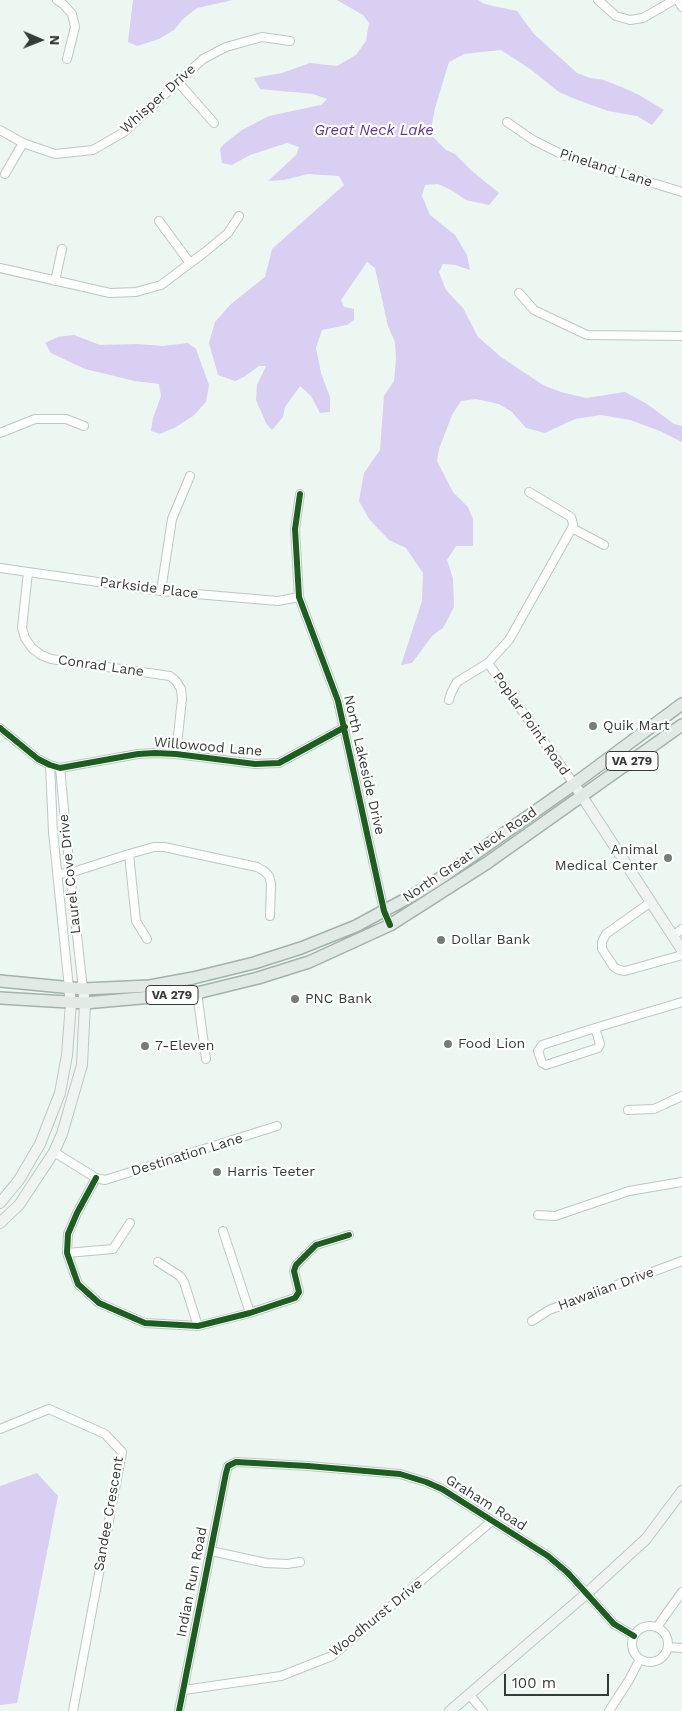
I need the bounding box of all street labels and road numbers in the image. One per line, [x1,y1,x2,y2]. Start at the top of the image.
street label: Whisper Drive [117,61,199,137]
street label: Pineland Lane [558,145,654,191]
street label: Parkside Place [99,574,199,602]
street label: Conrad Lane [57,652,145,680]
street label: Poplar Point Road [489,669,573,779]
street label: North Lakeside Drive [340,694,388,836]
street label: Willowood Lane [153,734,263,760]
road number: VA 279 [606,751,658,770]
street label: North Great Neck Road [400,804,540,906]
street label: Laurel Cove Drive [55,813,85,935]
road number: VA 279 [146,986,198,1004]
street label: Destination Lane [129,1130,245,1180]
street label: Hawaiian Drive [556,1264,656,1314]
street label: Sandee Crescent [91,1455,127,1573]
street label: Graham Road [442,1471,530,1535]
street label: Indian Run Road [173,1525,211,1639]
street label: Woodhurst Drive [326,1576,426,1660]

